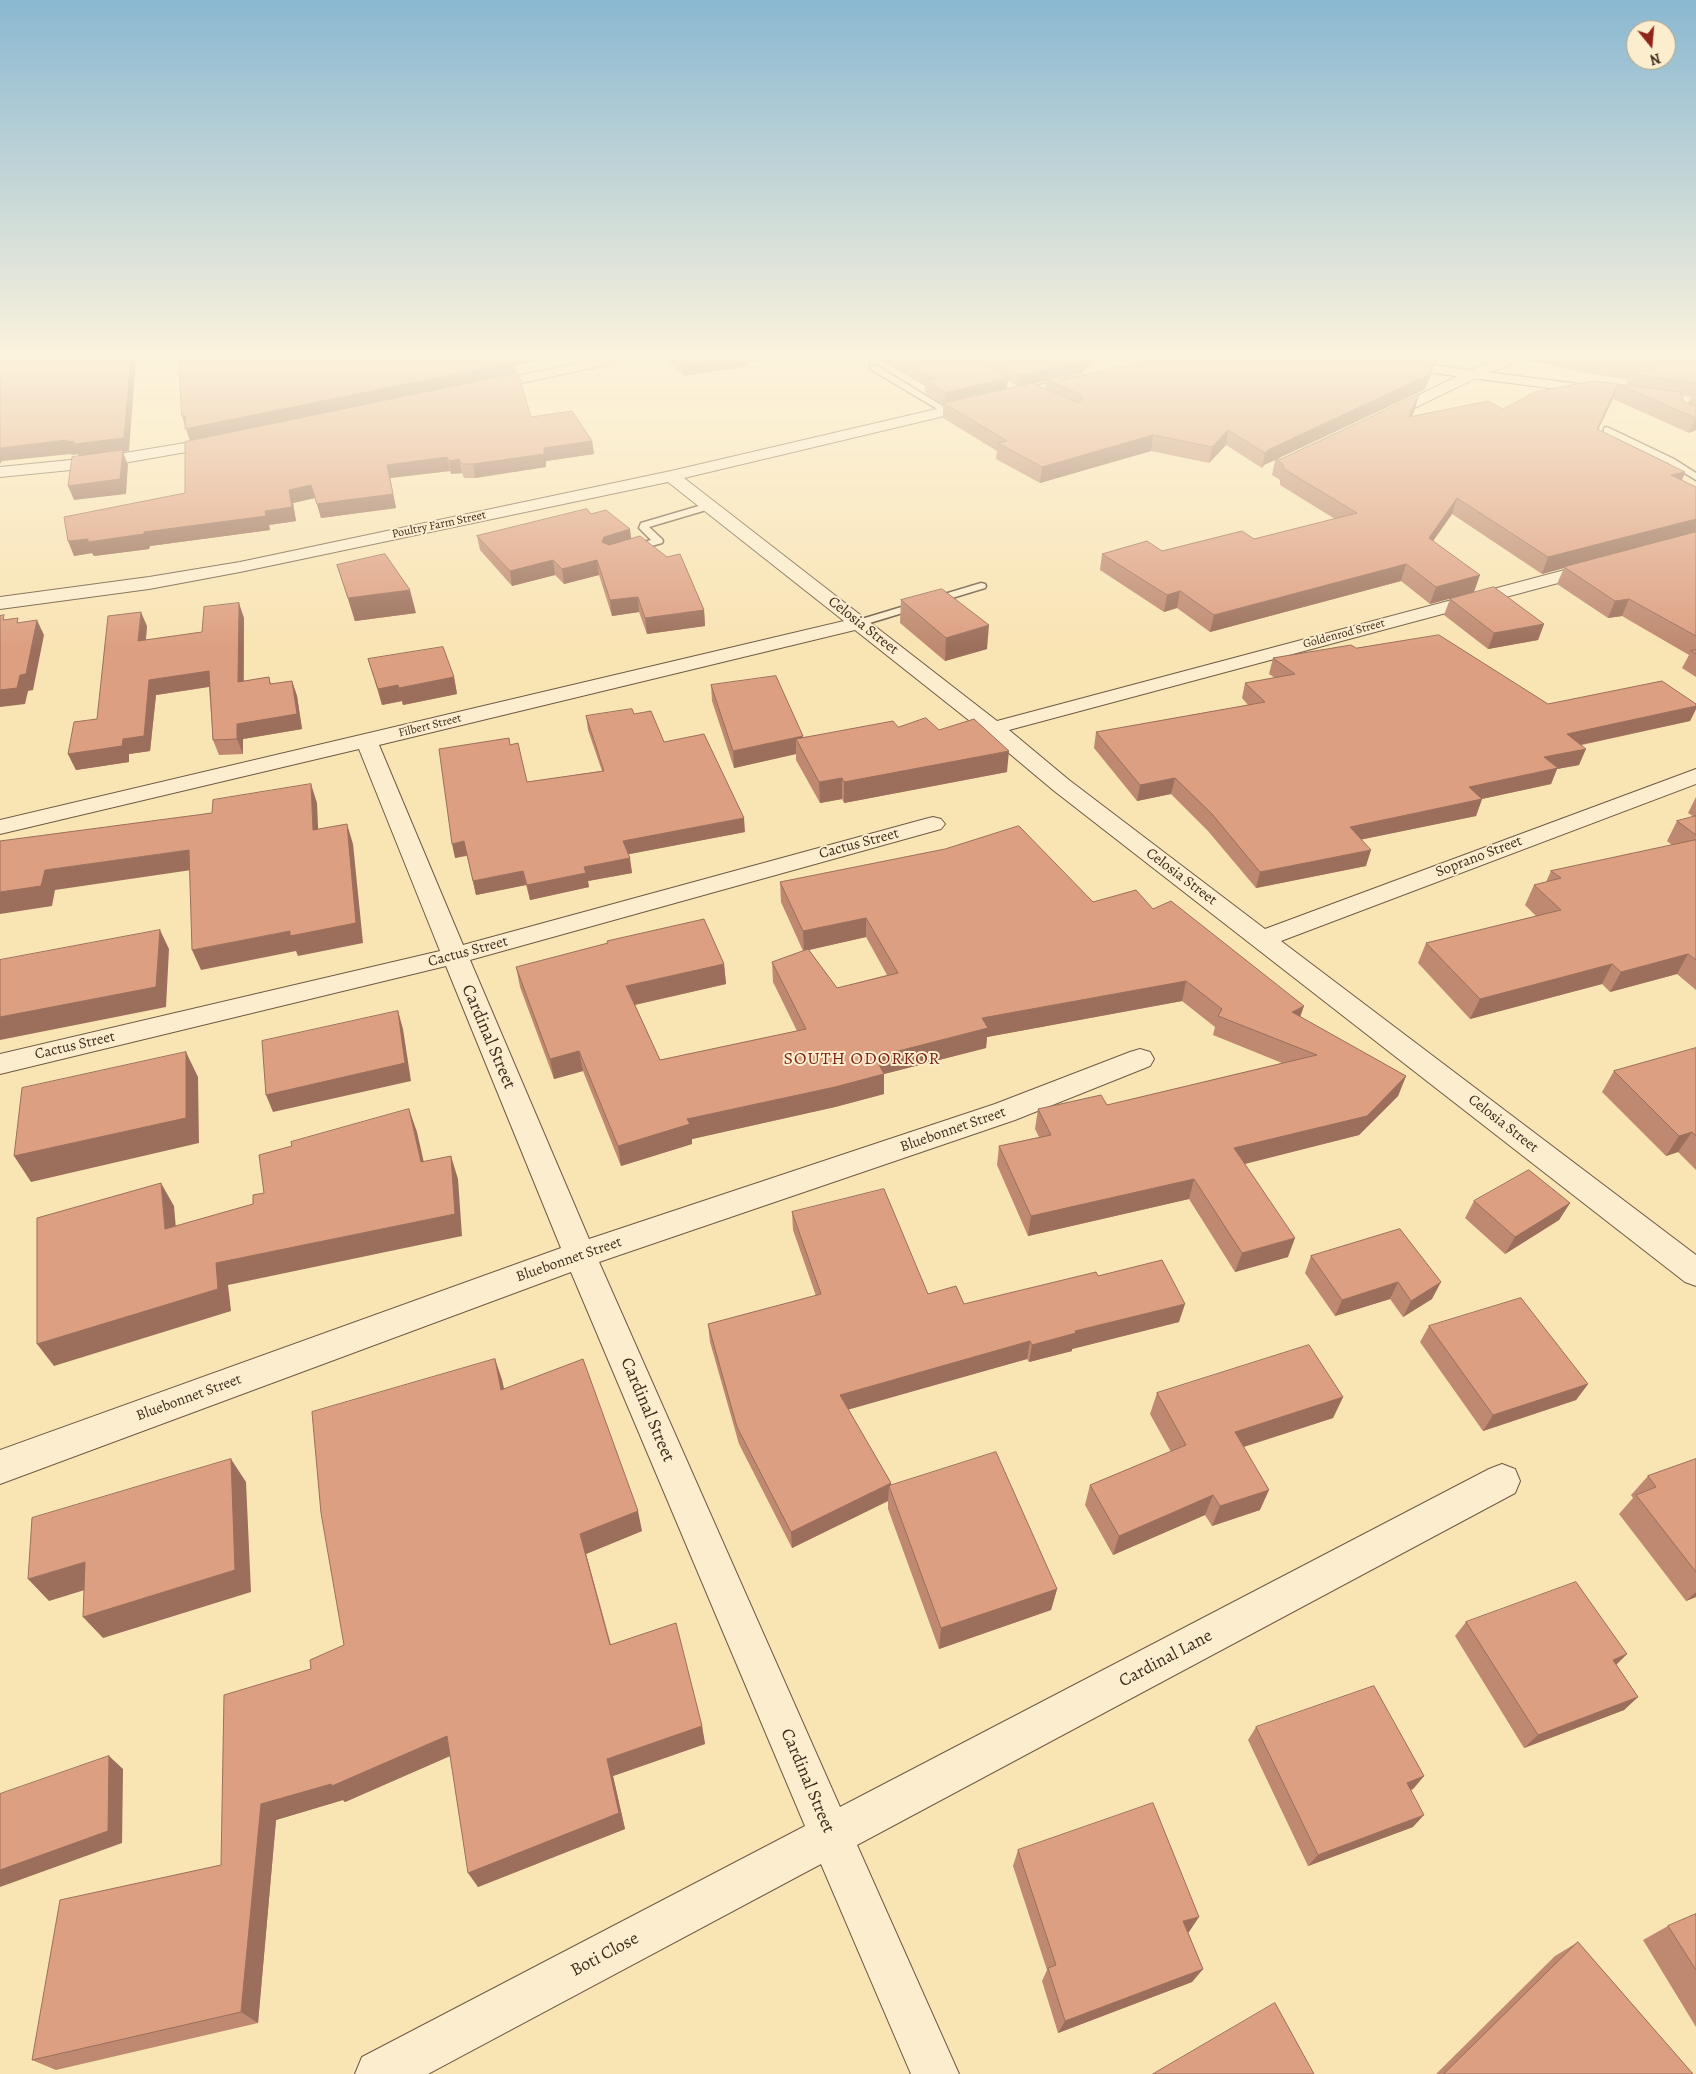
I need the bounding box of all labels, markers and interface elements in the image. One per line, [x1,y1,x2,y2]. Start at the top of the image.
north arrow [1626,20,1676,70]
text: N [1648,48,1663,69]
street label: Poultry Farm Street [391,508,487,542]
street label: Celosia Street [824,593,902,659]
street label: Goldenrod Street [1302,616,1386,652]
street label: Filbert Street [397,711,463,741]
street label: Cactus Street [817,825,901,863]
street label: Soprano Street [1433,832,1525,882]
street label: Celosia Street [1142,845,1220,909]
street label: Cactus Street [426,933,510,971]
street label: Cardinal Street [456,981,520,1093]
street label: Cactus Street [33,1028,117,1064]
district label: SOUTH ODORKOR [782,1049,942,1071]
street label: Celosia Street [1464,1091,1542,1157]
street label: Bluebonnet Street [898,1104,1008,1156]
street label: Bluebonnet Street [514,1234,624,1286]
street label: Cardinal Street [615,1354,679,1466]
street label: Bluebonnet Street [134,1371,244,1425]
street label: Cardinal Lane [1116,1625,1216,1693]
street label: Cardinal Street [775,1725,839,1837]
street label: Boti Close [567,1928,643,1982]

